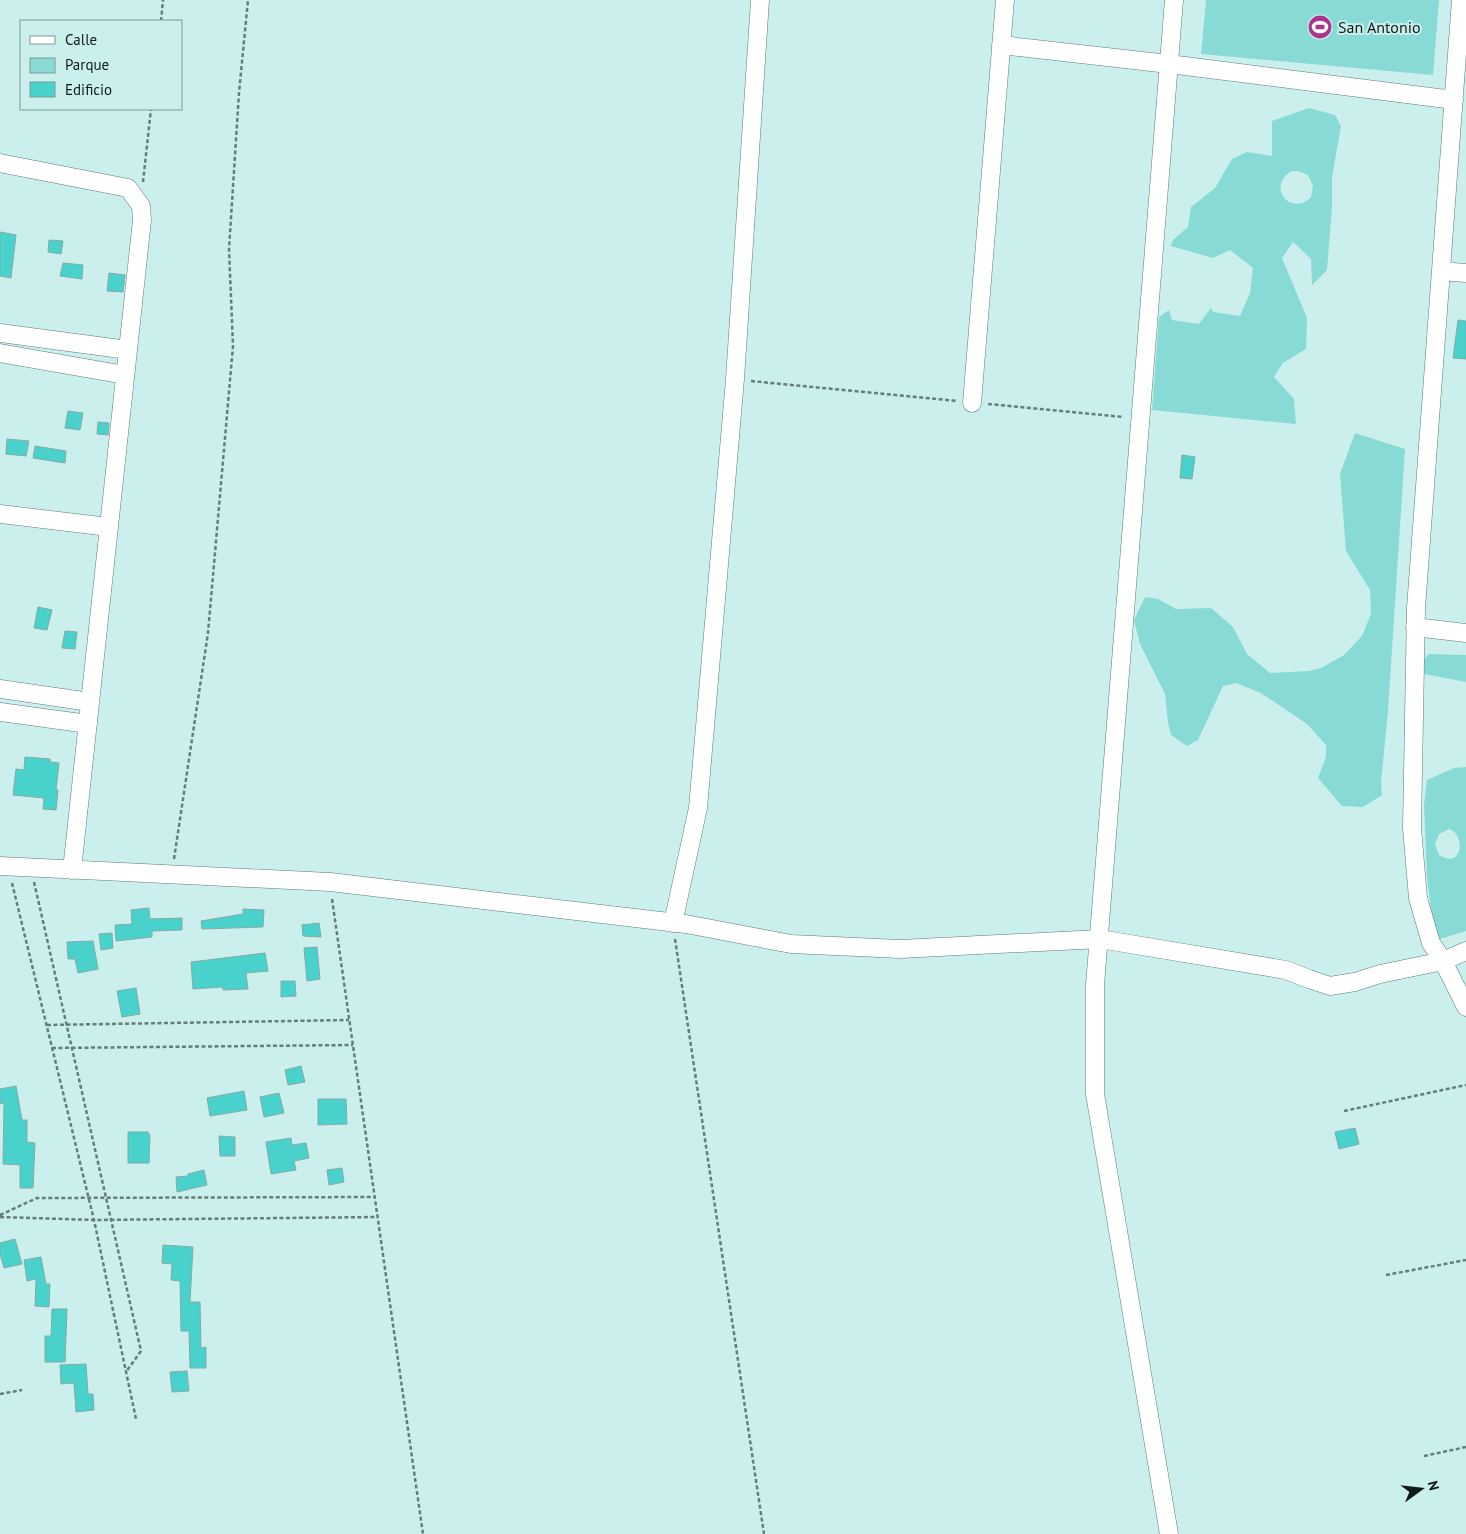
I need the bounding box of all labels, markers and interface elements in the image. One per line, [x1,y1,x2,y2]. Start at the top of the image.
sports icon: San Antonio [1307,14,1333,40]
place label: San Antonio [1338,17,1421,37]
legend [20,20,182,110]
text: Calle [65,30,97,49]
text: Parque [65,55,109,74]
text: Edificio [65,80,112,99]
north arrow [1396,1464,1446,1514]
text: N [1424,1479,1443,1492]

